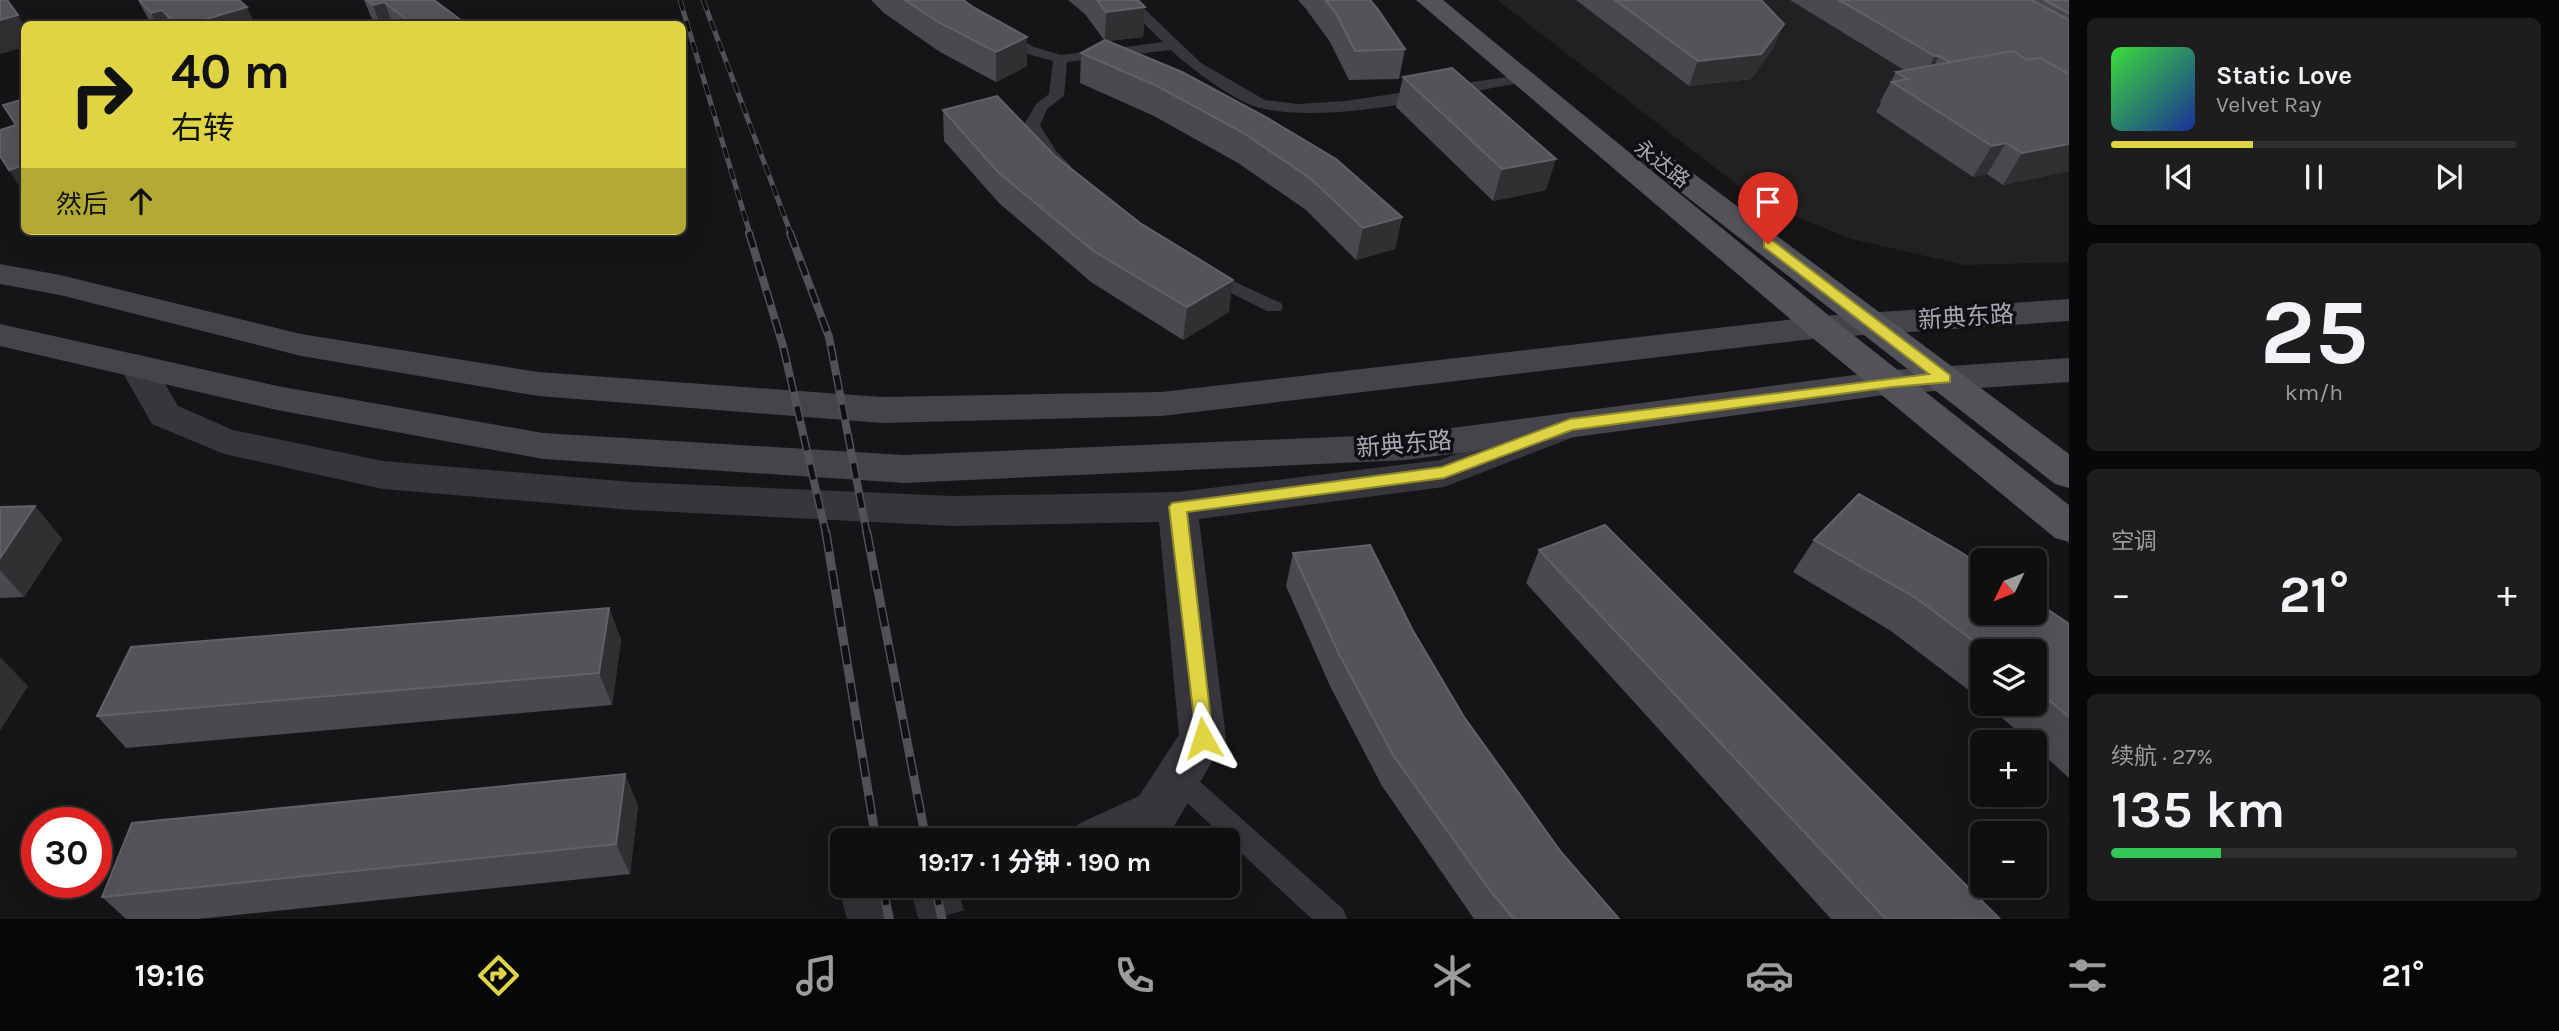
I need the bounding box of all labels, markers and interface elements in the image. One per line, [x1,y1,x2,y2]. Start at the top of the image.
text: 40 m [171,43,290,100]
icon: right [56,49,147,140]
text: Static Love [2216,60,2352,91]
text: Velvet Ray [2216,91,2321,118]
text: 右转 [171,110,235,147]
street label: 永达路 [1630,135,1694,193]
icon: previous [2160,158,2198,196]
icon: pause [2295,158,2333,196]
icon: next [2430,158,2468,196]
pin [1738,172,1798,244]
icon: ahead [122,182,160,220]
icon: arrive [1749,183,1787,221]
text: 然后 [56,189,108,220]
text: 25 [2260,280,2368,386]
street label: 新典东路 [1917,300,2015,334]
text: km/h [2285,379,2343,406]
street label: 新典东路 [1355,426,1453,462]
text: 空调 [2111,528,2157,555]
north arrow [1970,548,2048,625]
map controls [1970,548,2047,898]
text: 21° [2279,564,2349,625]
text: − [2111,572,2131,617]
text: + [2497,572,2517,617]
button: layers [1970,639,2047,716]
position arrow [1166,701,1240,775]
button: + [1970,730,2047,807]
text: 续航 · 27% [2111,743,2213,770]
text: 135 km [2111,779,2285,840]
speed limit sign: 30 [21,807,112,898]
button: − [1970,821,2047,898]
text: 19:17 · 1 分钟 · 190 m [919,847,1151,878]
icon: directions [474,951,523,1000]
icon: music [792,951,841,1000]
icon: phone [1110,951,1159,1000]
icon: climate [1428,951,1477,1000]
icon: car [1745,951,1794,1000]
icon: filters [2063,951,2112,1000]
text: 19:16 [134,957,205,994]
text: 21° [2381,957,2425,994]

